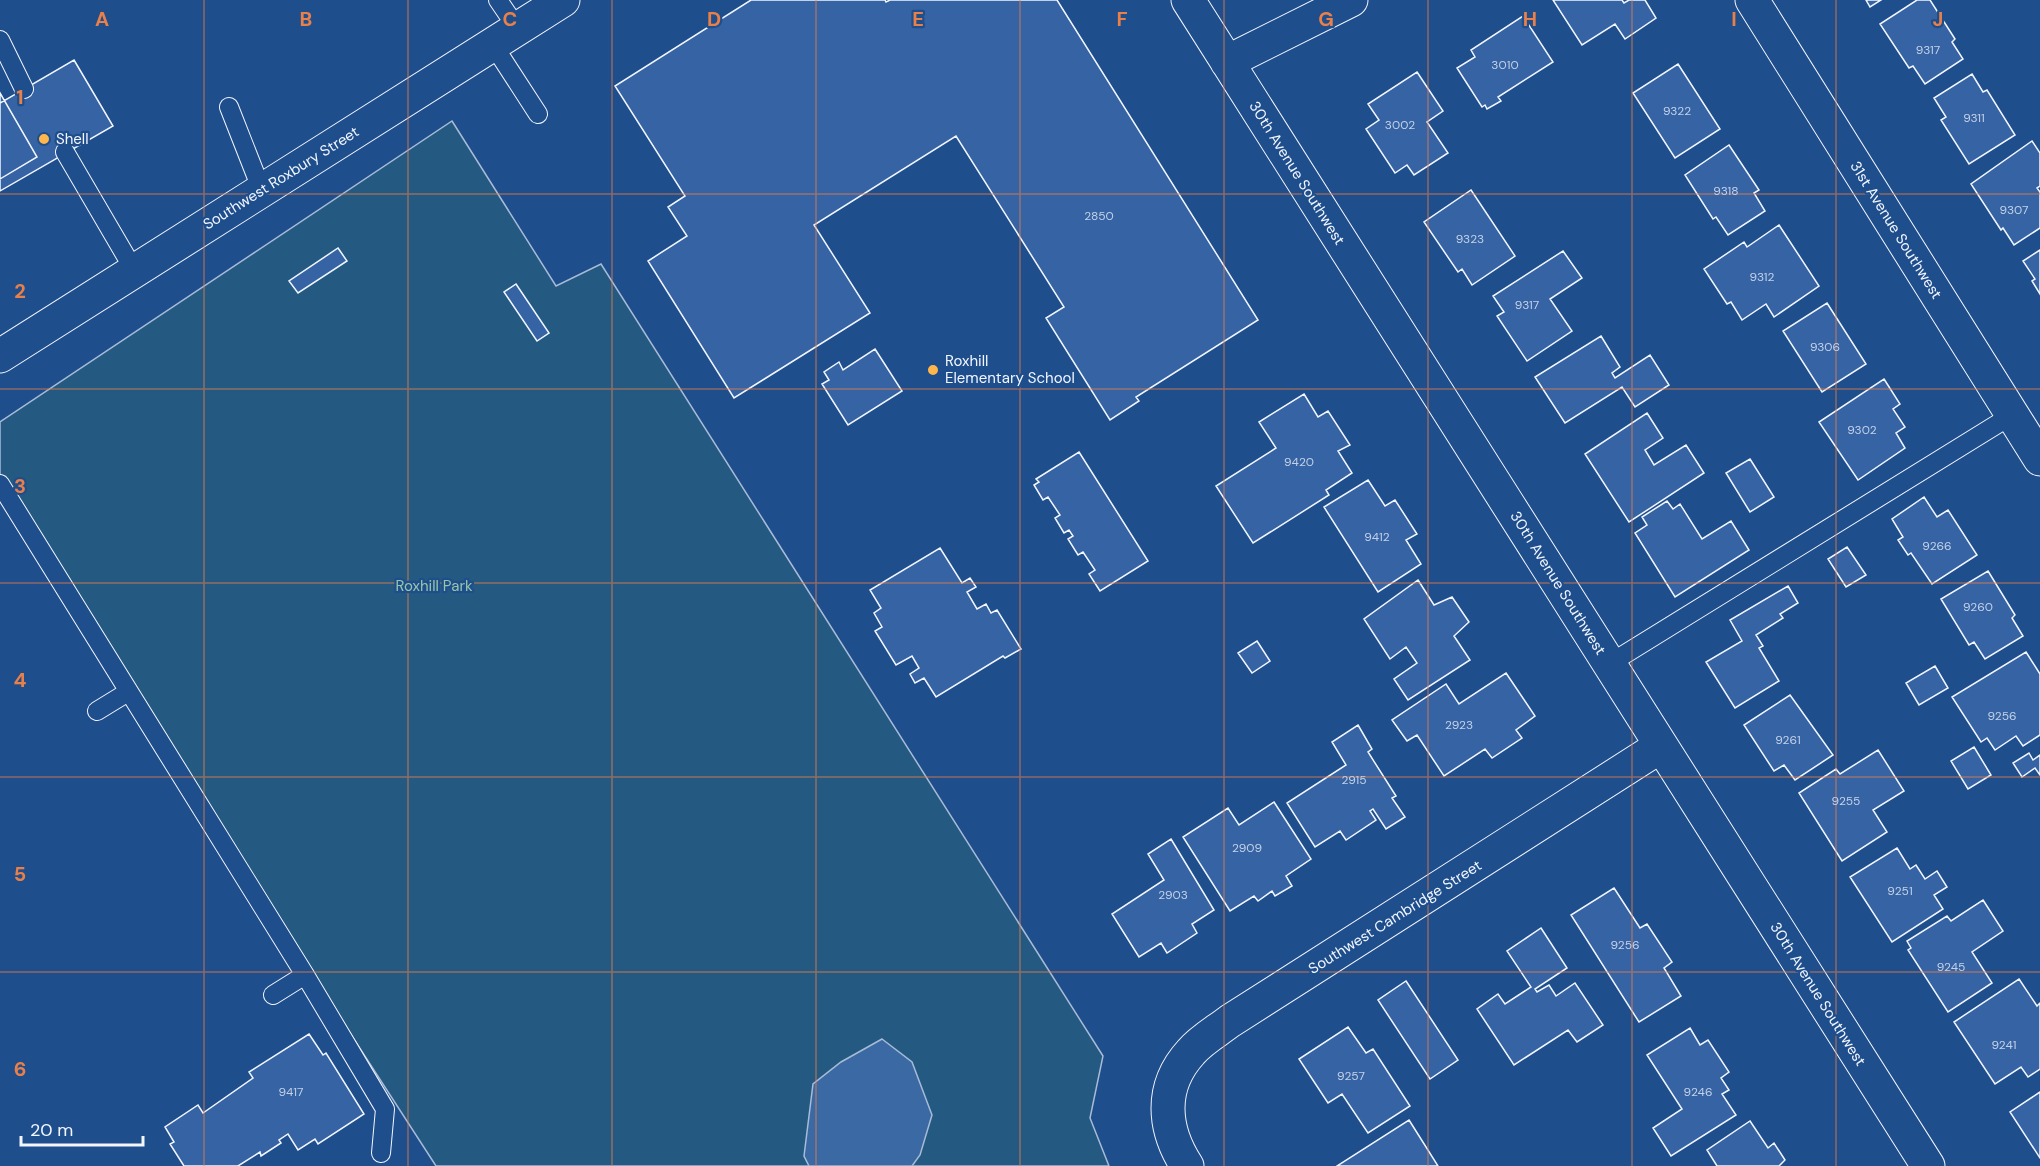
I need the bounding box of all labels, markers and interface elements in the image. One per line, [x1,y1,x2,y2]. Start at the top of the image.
text: A [95,6,109,32]
text: B [300,6,312,32]
text: C [503,6,517,32]
text: D [707,6,721,32]
text: E [912,6,924,32]
text: F [1116,6,1128,32]
text: G [1318,6,1334,32]
text: H [1523,6,1537,32]
text: I [1731,6,1737,32]
text: J [1933,6,1943,32]
house number: 9317 [1916,42,1940,58]
house number: 3010 [1491,57,1519,73]
text: 1 [16,84,24,110]
street label: 30th Avenue Southwest [1245,97,1350,249]
house number: 9322 [1663,103,1691,119]
house number: 9311 [1963,110,1985,126]
house number: 3002 [1385,117,1415,133]
street label: Southwest Roxbury Street [199,122,363,234]
place label: Shell [56,129,89,149]
marker: Shell [37,132,51,146]
street label: 31st Avenue Southwest [1845,157,1947,303]
house number: 9318 [1713,183,1739,199]
house number: 9307 [2000,202,2028,218]
house number: 2850 [1084,208,1114,224]
house number: 9323 [1456,231,1484,247]
house number: 9312 [1750,269,1775,285]
text: 2 [14,278,26,304]
house number: 9317 [1515,297,1539,313]
house number: 9306 [1810,339,1840,355]
place label: Roxhill Elementary School [945,351,1075,388]
marker: Roxhill Elementary School [926,363,940,377]
house number: 9302 [1847,422,1877,438]
house number: 9420 [1284,454,1314,470]
text: 3 [14,473,26,499]
street label: 30th Avenue Southwest [1506,507,1611,659]
house number: 9412 [1364,529,1390,545]
house number: 9266 [1922,538,1952,554]
park label: Roxhill Park [395,576,473,596]
house number: 9260 [1963,599,1993,615]
text: 4 [14,667,27,693]
house number: 9256 [1987,708,2017,724]
house number: 2923 [1445,717,1473,733]
house number: 9261 [1775,732,1801,748]
house number: 2915 [1341,772,1367,788]
house number: 9255 [1832,793,1860,809]
house number: 2909 [1232,840,1262,856]
street label: Southwest Cambridge Street [1305,855,1486,979]
text: 5 [14,861,26,887]
house number: 9251 [1887,883,1913,899]
house number: 2903 [1158,887,1188,903]
street label: 30th Avenue Southwest [1766,918,1871,1070]
house number: 9256 [1610,937,1640,953]
house number: 9245 [1937,959,1965,975]
house number: 9241 [1991,1037,2017,1053]
text: 6 [14,1056,26,1082]
house number: 9257 [1337,1068,1365,1084]
house number: 9417 [279,1084,303,1100]
house number: 9246 [1684,1084,1712,1100]
scale bar [21,1109,142,1147]
text: 20 m [30,1118,73,1142]

